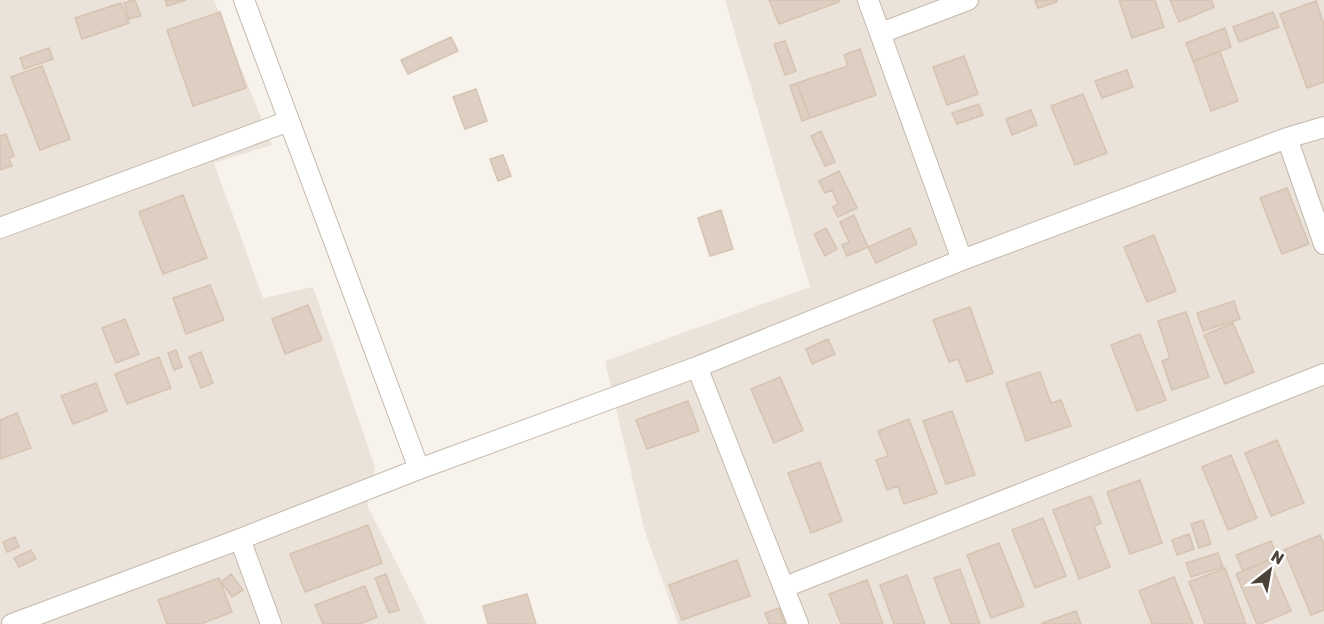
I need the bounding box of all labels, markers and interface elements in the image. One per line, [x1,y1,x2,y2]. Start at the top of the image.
north arrow [1240,540,1300,600]
text: N [1268,546,1287,569]

